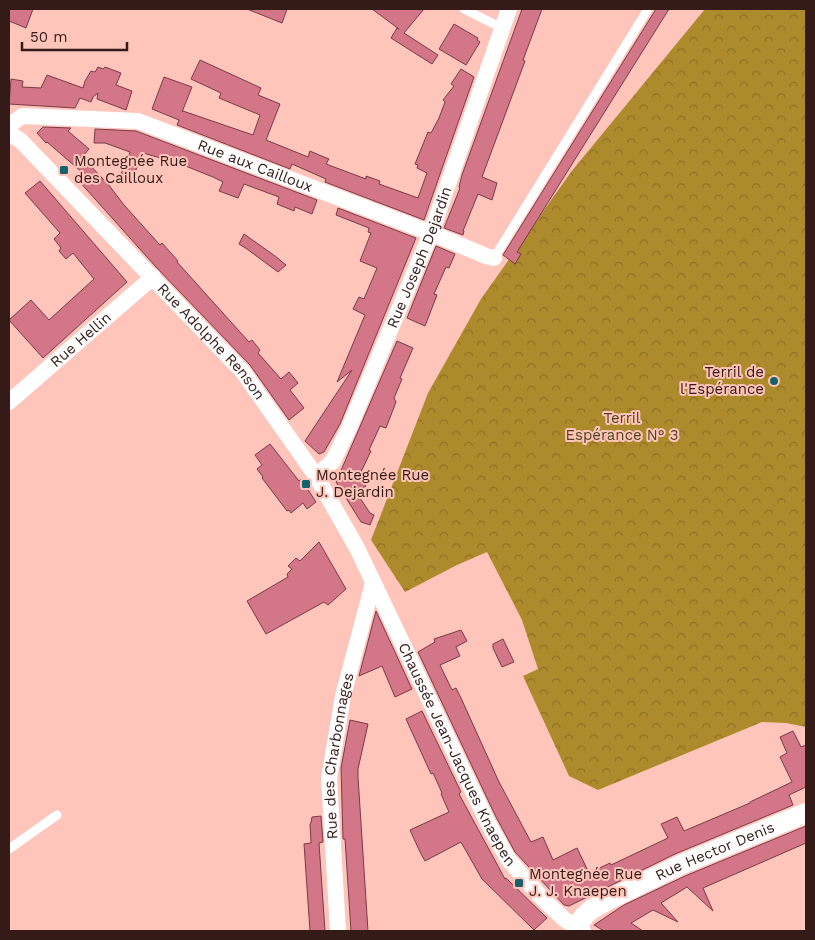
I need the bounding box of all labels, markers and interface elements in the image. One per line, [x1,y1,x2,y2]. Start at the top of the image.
scale bar [22,20,128,52]
text: 50 m [30,28,67,46]
street label: Rue aux Cailloux [195,136,315,196]
place label: Montegnée Rue des Cailloux [74,152,187,187]
marker: Montegnée Rue des Cailloux [58,164,70,176]
street label: Rue Joseph Dejardin [383,184,455,331]
street label: Rue Adolphe Renson [154,280,269,403]
street label: Rue Hellin [47,308,115,371]
place label: Terril de l'Espérance [680,363,764,398]
marker: Terril de l'Espérance [768,375,780,387]
park label: Terril Espérance N° 3 [565,409,679,444]
place label: Montegnée Rue J. Dejardin [316,466,429,501]
marker: Montegnée Rue J. Dejardin [300,478,312,490]
street label: Chaussée Jean-Jacques Knaepen [394,640,519,870]
street label: Rue des Charbonnages [320,671,358,840]
street label: Rue Hector Denis [652,818,777,885]
place label: Montegnée Rue J. J. Knaepen [529,865,642,900]
marker: Montegnée Rue J. J. Knaepen [513,877,525,889]

